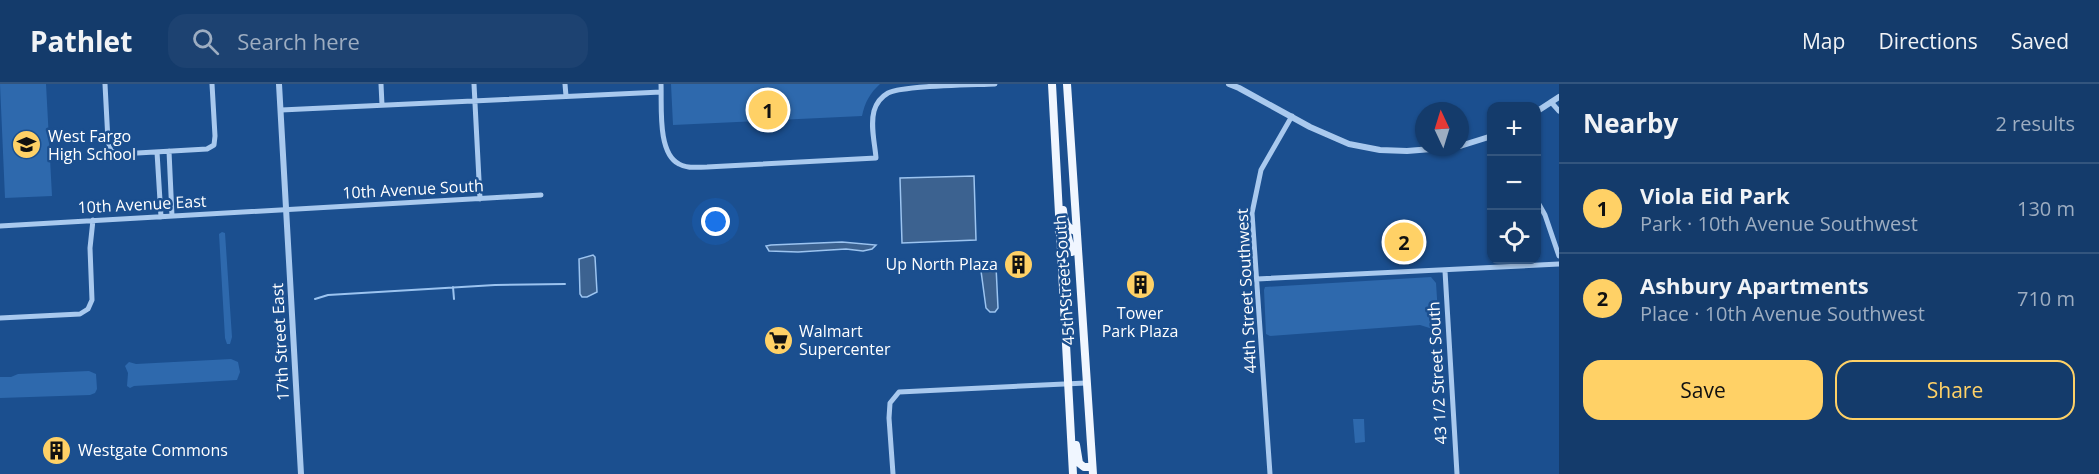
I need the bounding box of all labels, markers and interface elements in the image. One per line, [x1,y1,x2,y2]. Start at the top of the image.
search box [168,14,588,68]
text: Pathlet [30,22,132,60]
icon: search [189,25,222,58]
text: Search here [237,26,360,56]
text: Map [1802,27,1845,55]
text: Directions [1878,27,1978,55]
text: Saved [2011,27,2069,55]
pin: 1 [748,87,788,132]
north arrow [1415,102,1469,156]
map controls [1487,102,1541,264]
button: + [1487,102,1541,156]
text: Nearby [1583,105,1678,141]
text: 2 results [1995,110,2075,137]
place label: West Fargo High School [48,125,136,165]
school or university icon: West Fargo High School [11,129,43,161]
button: − [1487,156,1541,210]
street label: 10th Avenue South [342,174,484,204]
text: Viola Eid Park [1640,180,1790,210]
street label: 10th Avenue East [77,190,207,218]
text: 1 [1597,195,1608,222]
text: 130 m [2017,195,2075,222]
your location [701,207,730,236]
street label: 44th Street Southwest [1231,208,1261,374]
button: locate [1487,210,1541,264]
text: Park · 10th Avenue Southwest [1640,210,1918,237]
street label: 45th Street South [1048,214,1080,346]
pin: 2 [1384,220,1424,264]
building icon: Up North Plaza [1003,248,1035,280]
place label: Up North Plaza [886,253,998,275]
building icon: Tower Park Plaza [1124,269,1156,301]
text: Ashbury Apartments [1640,270,1869,300]
street label: 17th Street East [266,282,294,401]
text: 2 [1597,285,1608,312]
text: 710 m [2017,285,2075,312]
text: Place · 10th Avenue Southwest [1640,300,1925,327]
street label: 43 1/2 Street South [1422,301,1452,445]
place label: Tower Park Plaza [1102,302,1178,342]
place label: Walmart Supercenter [799,320,891,360]
supermarket icon: Walmart Supercenter [762,324,794,356]
button: Save [1583,360,1823,420]
button: Share [1835,360,2075,420]
building icon: Westgate Commons [41,434,73,466]
place label: Westgate Commons [78,439,228,461]

